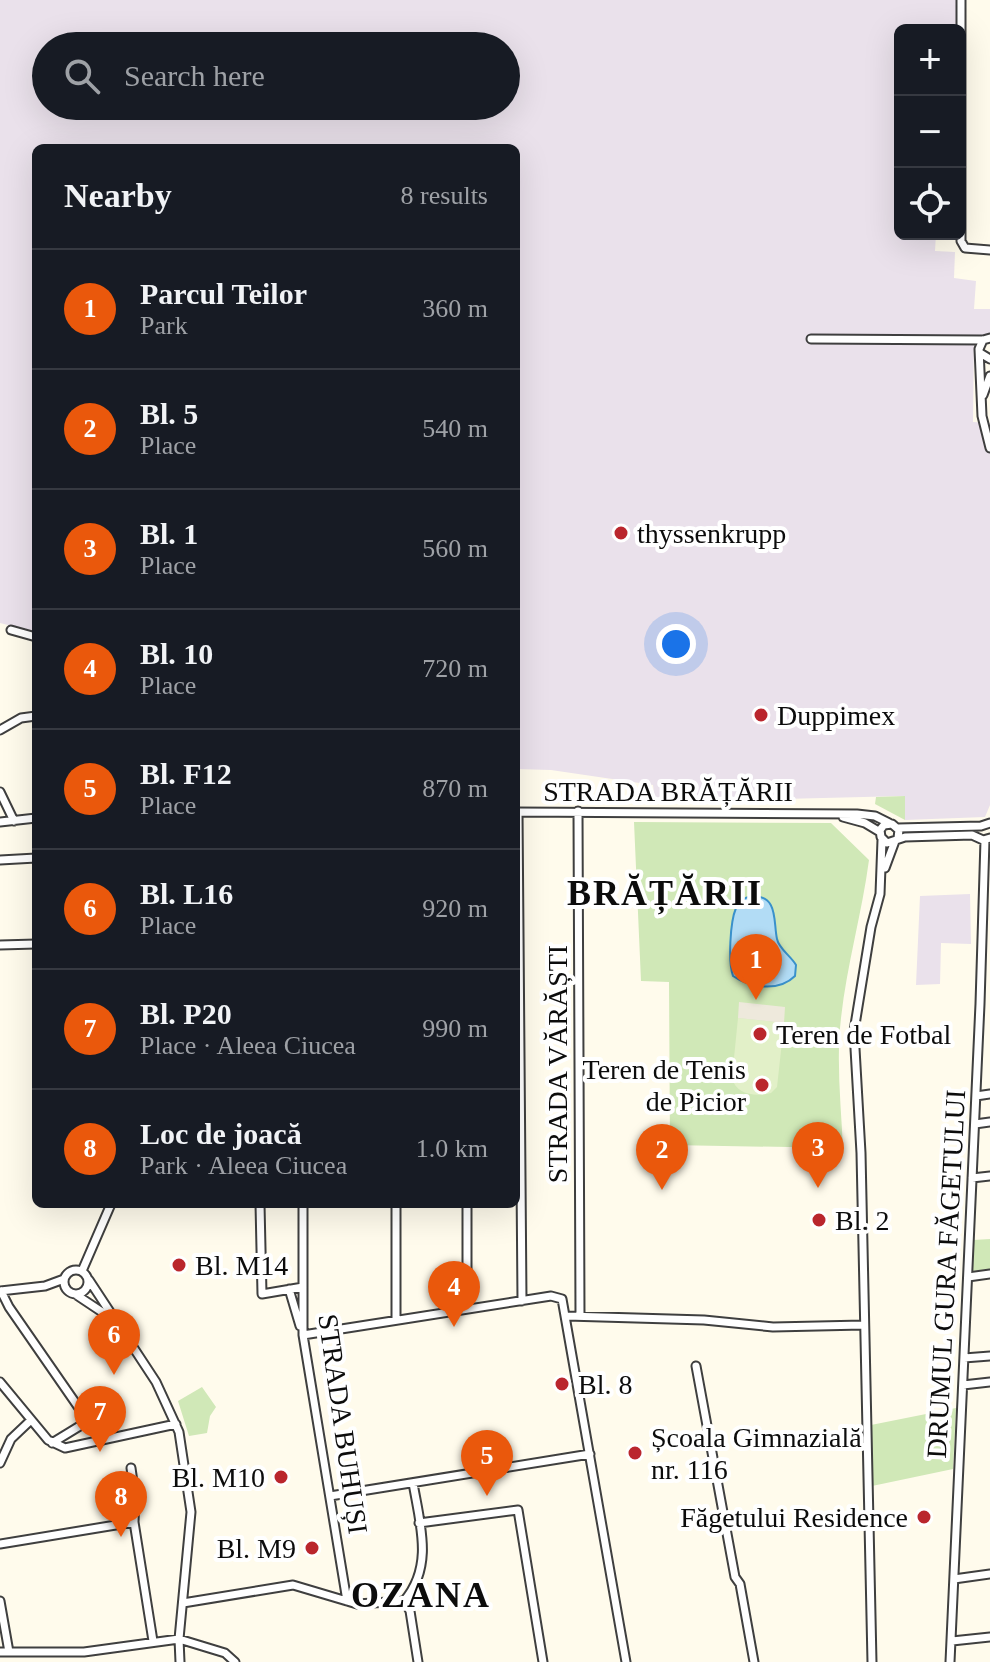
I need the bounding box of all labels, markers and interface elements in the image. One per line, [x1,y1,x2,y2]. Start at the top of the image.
map controls [894,24,966,240]
button: + [894,24,966,96]
search box [32,32,520,120]
icon: search [60,54,104,98]
text: Search here [124,59,265,92]
button: − [894,96,966,168]
button: locate [894,168,966,240]
text: Nearby [64,177,172,214]
text: 8 results [401,181,488,210]
text: Parcul Teilor [140,277,307,310]
text: 1 [84,294,97,323]
text: 360 m [422,294,488,323]
text: Park [140,311,188,340]
text: Bl. 5 [140,397,198,430]
text: 2 [84,414,97,443]
text: 540 m [422,414,488,443]
text: Place [140,431,196,460]
text: Bl. 1 [140,517,198,550]
place label: thyssenkrupp [637,518,786,549]
marker: thyssenkrupp [612,524,630,542]
text: 3 [84,534,97,563]
text: 560 m [422,534,488,563]
text: Place [140,551,196,580]
your location [656,624,696,664]
text: Bl. 10 [140,637,213,670]
text: 4 [84,654,97,683]
text: 720 m [422,654,488,683]
text: Place [140,671,196,700]
place label: Duppimex [777,700,895,731]
marker: Duppimex [752,706,770,724]
text: Bl. F12 [140,757,232,790]
text: 5 [84,774,97,803]
text: 870 m [422,774,488,803]
street label: STRADA BRĂȚĂRII [543,776,793,807]
text: Place [140,791,196,820]
district label: BRĂȚĂRII [567,873,763,915]
text: Bl. L16 [140,877,233,910]
text: 6 [84,894,97,923]
text: 920 m [422,894,488,923]
text: Place [140,911,196,940]
pin: 1 [730,934,782,1000]
street label: STRADA VĂRĂȘTI [542,945,573,1183]
text: Bl. P20 [140,997,232,1030]
text: 7 [84,1014,97,1043]
text: 990 m [422,1014,488,1043]
place label: Teren de Fotbal [776,1019,952,1050]
marker: Teren de Fotbal [751,1025,769,1043]
text: Place · Aleea Ciucea [140,1031,356,1060]
place label: Teren de Tenis de Picior [582,1054,747,1117]
marker: Teren de Tenis de Picior [753,1076,771,1094]
street label: DRUMUL GURA FĂGETULUI [921,1089,971,1459]
text: Loc de joacă [140,1117,302,1150]
pin: 3 [792,1122,844,1188]
pin: 2 [636,1124,688,1190]
text: 8 [84,1134,97,1163]
text: 1.0 km [416,1134,488,1163]
text: Park · Aleea Ciucea [140,1151,347,1180]
place label: Bl. 2 [835,1205,889,1236]
marker: Bl. 2 [810,1211,828,1229]
place label: Bl. M14 [195,1250,288,1281]
marker: Bl. M14 [170,1256,188,1274]
pin: 4 [428,1261,480,1327]
pin: 6 [88,1309,140,1375]
street label: STRADA BUHUȘI [312,1312,374,1536]
place label: Bl. 8 [578,1369,632,1400]
marker: Bl. 8 [553,1375,571,1393]
pin: 7 [74,1386,126,1452]
place label: Școala Gimnazială nr. 116 [651,1422,862,1485]
pin: 5 [461,1430,513,1496]
marker: Școala Gimnazială nr. 116 [626,1444,644,1462]
place label: Bl. M10 [172,1462,265,1493]
marker: Bl. M10 [272,1468,290,1486]
pin: 8 [95,1471,147,1537]
place label: Făgetului Residence [680,1502,908,1533]
marker: Făgetului Residence [915,1508,933,1526]
place label: Bl. M9 [217,1533,296,1564]
marker: Bl. M9 [303,1539,321,1557]
district label: OZANA [351,1575,491,1615]

